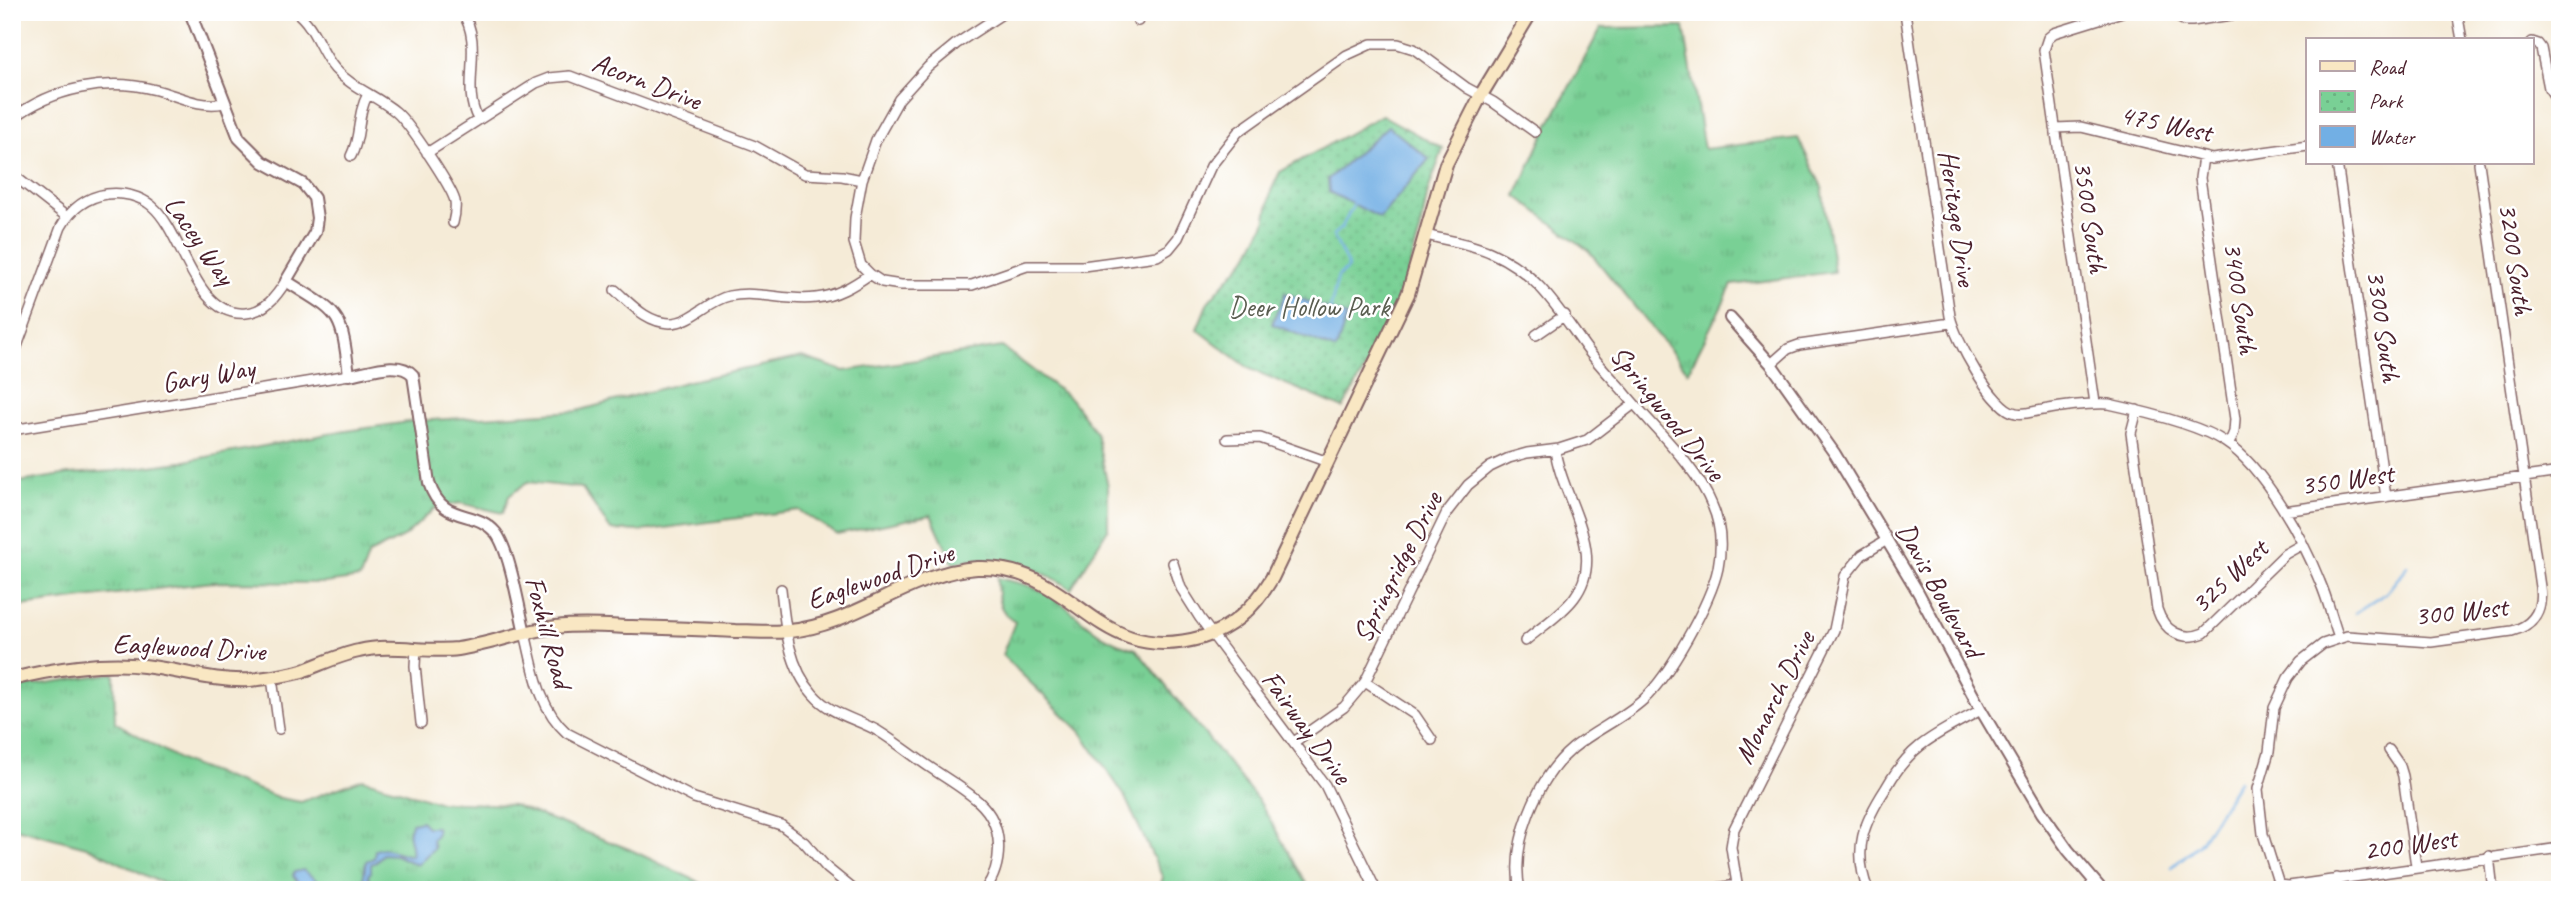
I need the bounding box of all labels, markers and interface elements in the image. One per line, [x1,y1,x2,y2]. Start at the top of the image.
legend [2306,38,2534,164]
street label: Acorn Drive [588,44,708,118]
text: Road [2369,54,2408,80]
text: Park [2369,88,2404,114]
street label: 475 West [2117,96,2218,150]
text: Water [2369,124,2416,150]
street label: Heritage Drive [1931,148,1985,290]
street label: 3500 South [2066,159,2116,277]
street label: Lacey Way [157,189,245,293]
street label: 3200 South [2491,201,2541,319]
street label: 3400 South [2216,240,2266,358]
street label: 3300 South [2359,268,2409,386]
park label: Deer Hollow Park [1229,289,1391,324]
street label: Springwood Drive [1603,338,1735,489]
street label: Gary Way [159,349,259,400]
street label: 350 West [2299,455,2398,503]
street label: Springridge Drive [1344,484,1451,648]
street label: Davis Boulevard [1889,516,1993,667]
street label: 325 West [2183,530,2277,620]
street label: Eaglewood Drive [802,534,960,617]
street label: Foxhill Road [517,573,582,695]
street label: 300 West [2413,588,2512,633]
street label: Monarch Drive [1726,623,1823,769]
street label: Eaglewood Drive [112,626,268,669]
street label: Fairway Drive [1254,663,1361,792]
street label: 200 West [2362,820,2461,868]

